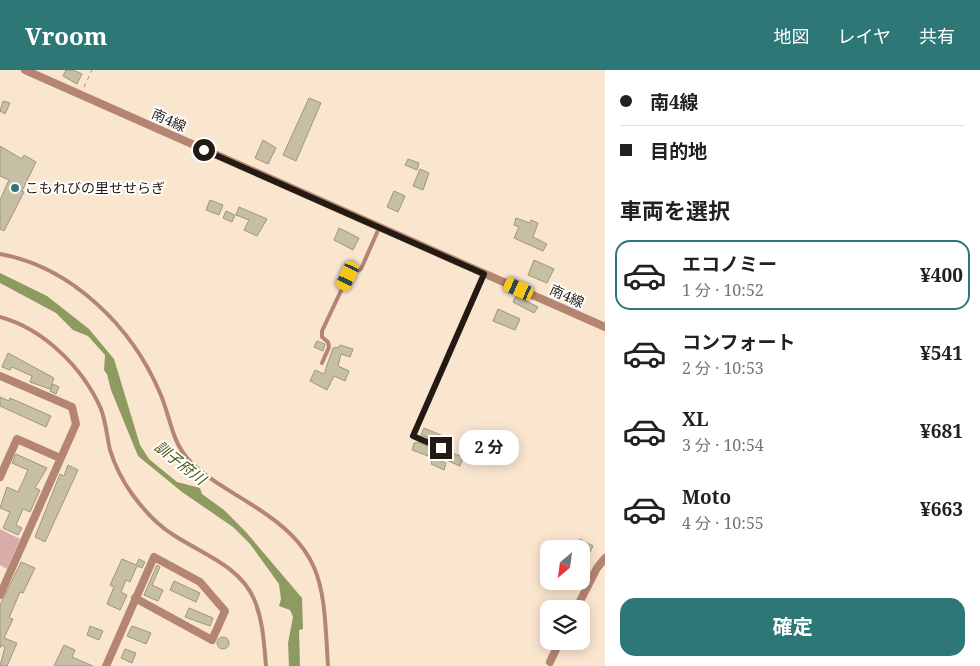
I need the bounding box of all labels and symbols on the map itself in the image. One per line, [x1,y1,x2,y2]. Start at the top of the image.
street label: 南4線 [149,104,189,136]
route start [193,139,215,161]
place label: こもれびの里せせらぎ [25,178,165,197]
marker: こもれびの里せせらぎ [9,182,21,194]
car [334,259,361,293]
car [502,276,535,302]
street label: 南4線 [547,280,587,312]
callout: 2 分 [458,430,518,466]
water label: 訓子府川 [151,436,212,490]
route end [430,437,452,459]
north arrow [540,540,590,590]

